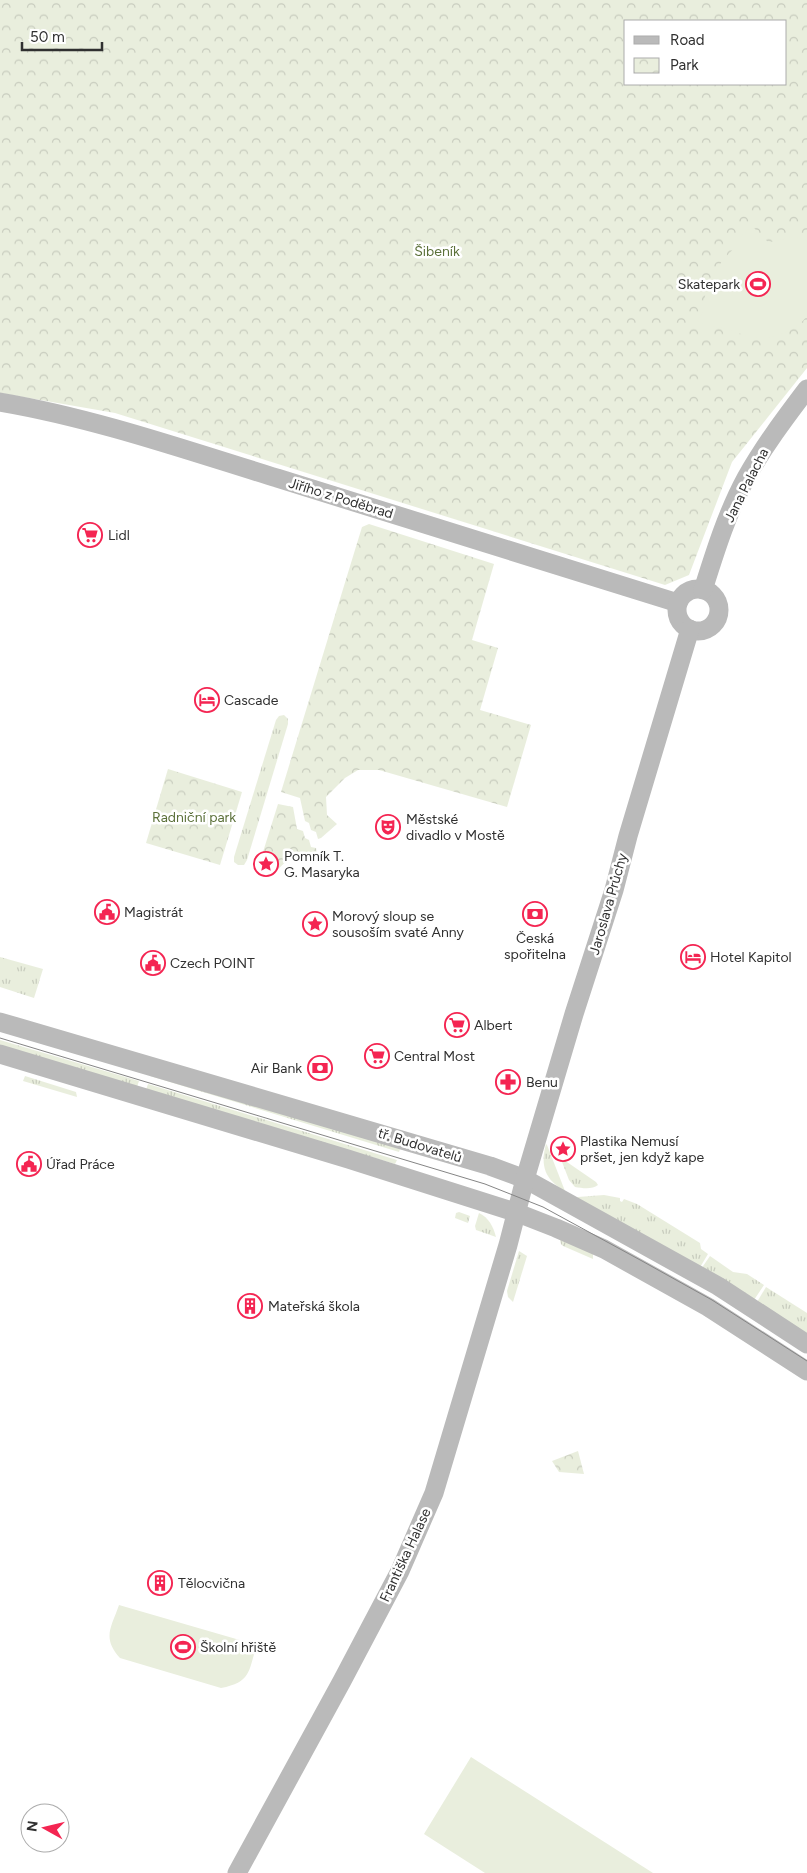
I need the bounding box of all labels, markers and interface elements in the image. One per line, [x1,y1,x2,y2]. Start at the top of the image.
scale bar [22,20,102,52]
legend [624,20,787,85]
text: 50 m [30,28,65,46]
text: Road [670,31,705,49]
text: Park [670,56,699,74]
park label: Šibeník [414,243,460,260]
sports icon: Skatepark [745,271,771,297]
place label: Skatepark [678,276,740,293]
street label: Jana Palacha [721,445,772,525]
street label: Jiřího z Poděbrad [287,475,395,522]
supermarket icon: Lidl [77,522,103,548]
place label: Lidl [108,527,130,544]
hotel icon: Cascade [194,687,220,713]
place label: Cascade [224,692,279,709]
park label: Radniční park [152,809,236,826]
place label: Městské divadlo v Mostě [406,811,505,844]
theatre icon: Městské divadlo v Mostě [375,814,401,840]
place label: Pomník T. G. Masaryka [284,848,360,881]
place icon: Pomník T. G. Masaryka [253,851,279,877]
street label: Jaroslava Průchy [586,851,631,957]
public building icon: Magistrát [94,899,120,925]
bank icon: Česká spořitelna [522,901,548,927]
place label: Magistrát [124,904,183,921]
place label: Morový sloup se sousoším svaté Anny [332,908,464,941]
place icon: Morový sloup se sousoším svaté Anny [302,911,328,937]
place label: Česká spořitelna [504,930,566,963]
hotel icon: Hotel Kapitol [680,944,706,970]
place label: Hotel Kapitol [710,949,792,966]
public building icon: Czech POINT [140,950,166,976]
place label: Czech POINT [170,955,255,972]
supermarket icon: Albert [444,1012,470,1038]
place label: Albert [474,1017,512,1034]
supermarket icon: Central Most [364,1043,390,1069]
place label: Central Most [394,1048,475,1065]
bank icon: Air Bank [307,1055,333,1081]
place label: Air Bank [251,1060,302,1077]
pharmacy icon: Benu [495,1069,521,1095]
place label: Benu [526,1074,558,1091]
street label: tř. Budovatelů [376,1125,464,1166]
place label: Plastika Nemusí pršet, jen když kape [580,1133,704,1166]
place icon: Plastika Nemusí pršet, jen když kape [550,1136,576,1162]
public building icon: Úřad Práce [16,1151,42,1177]
place label: Úřad Práce [46,1156,115,1173]
building icon: Mateřská škola [237,1293,263,1319]
place label: Mateřská škola [268,1298,360,1315]
street label: Františka Halase [376,1505,435,1605]
building icon: Tělocvična [147,1570,173,1596]
place label: Tělocvična [178,1575,245,1592]
sports icon: Školní hřiště [170,1634,196,1660]
place label: Školní hřiště [200,1639,277,1656]
north arrow [20,1803,70,1853]
text: N [23,1820,42,1833]

